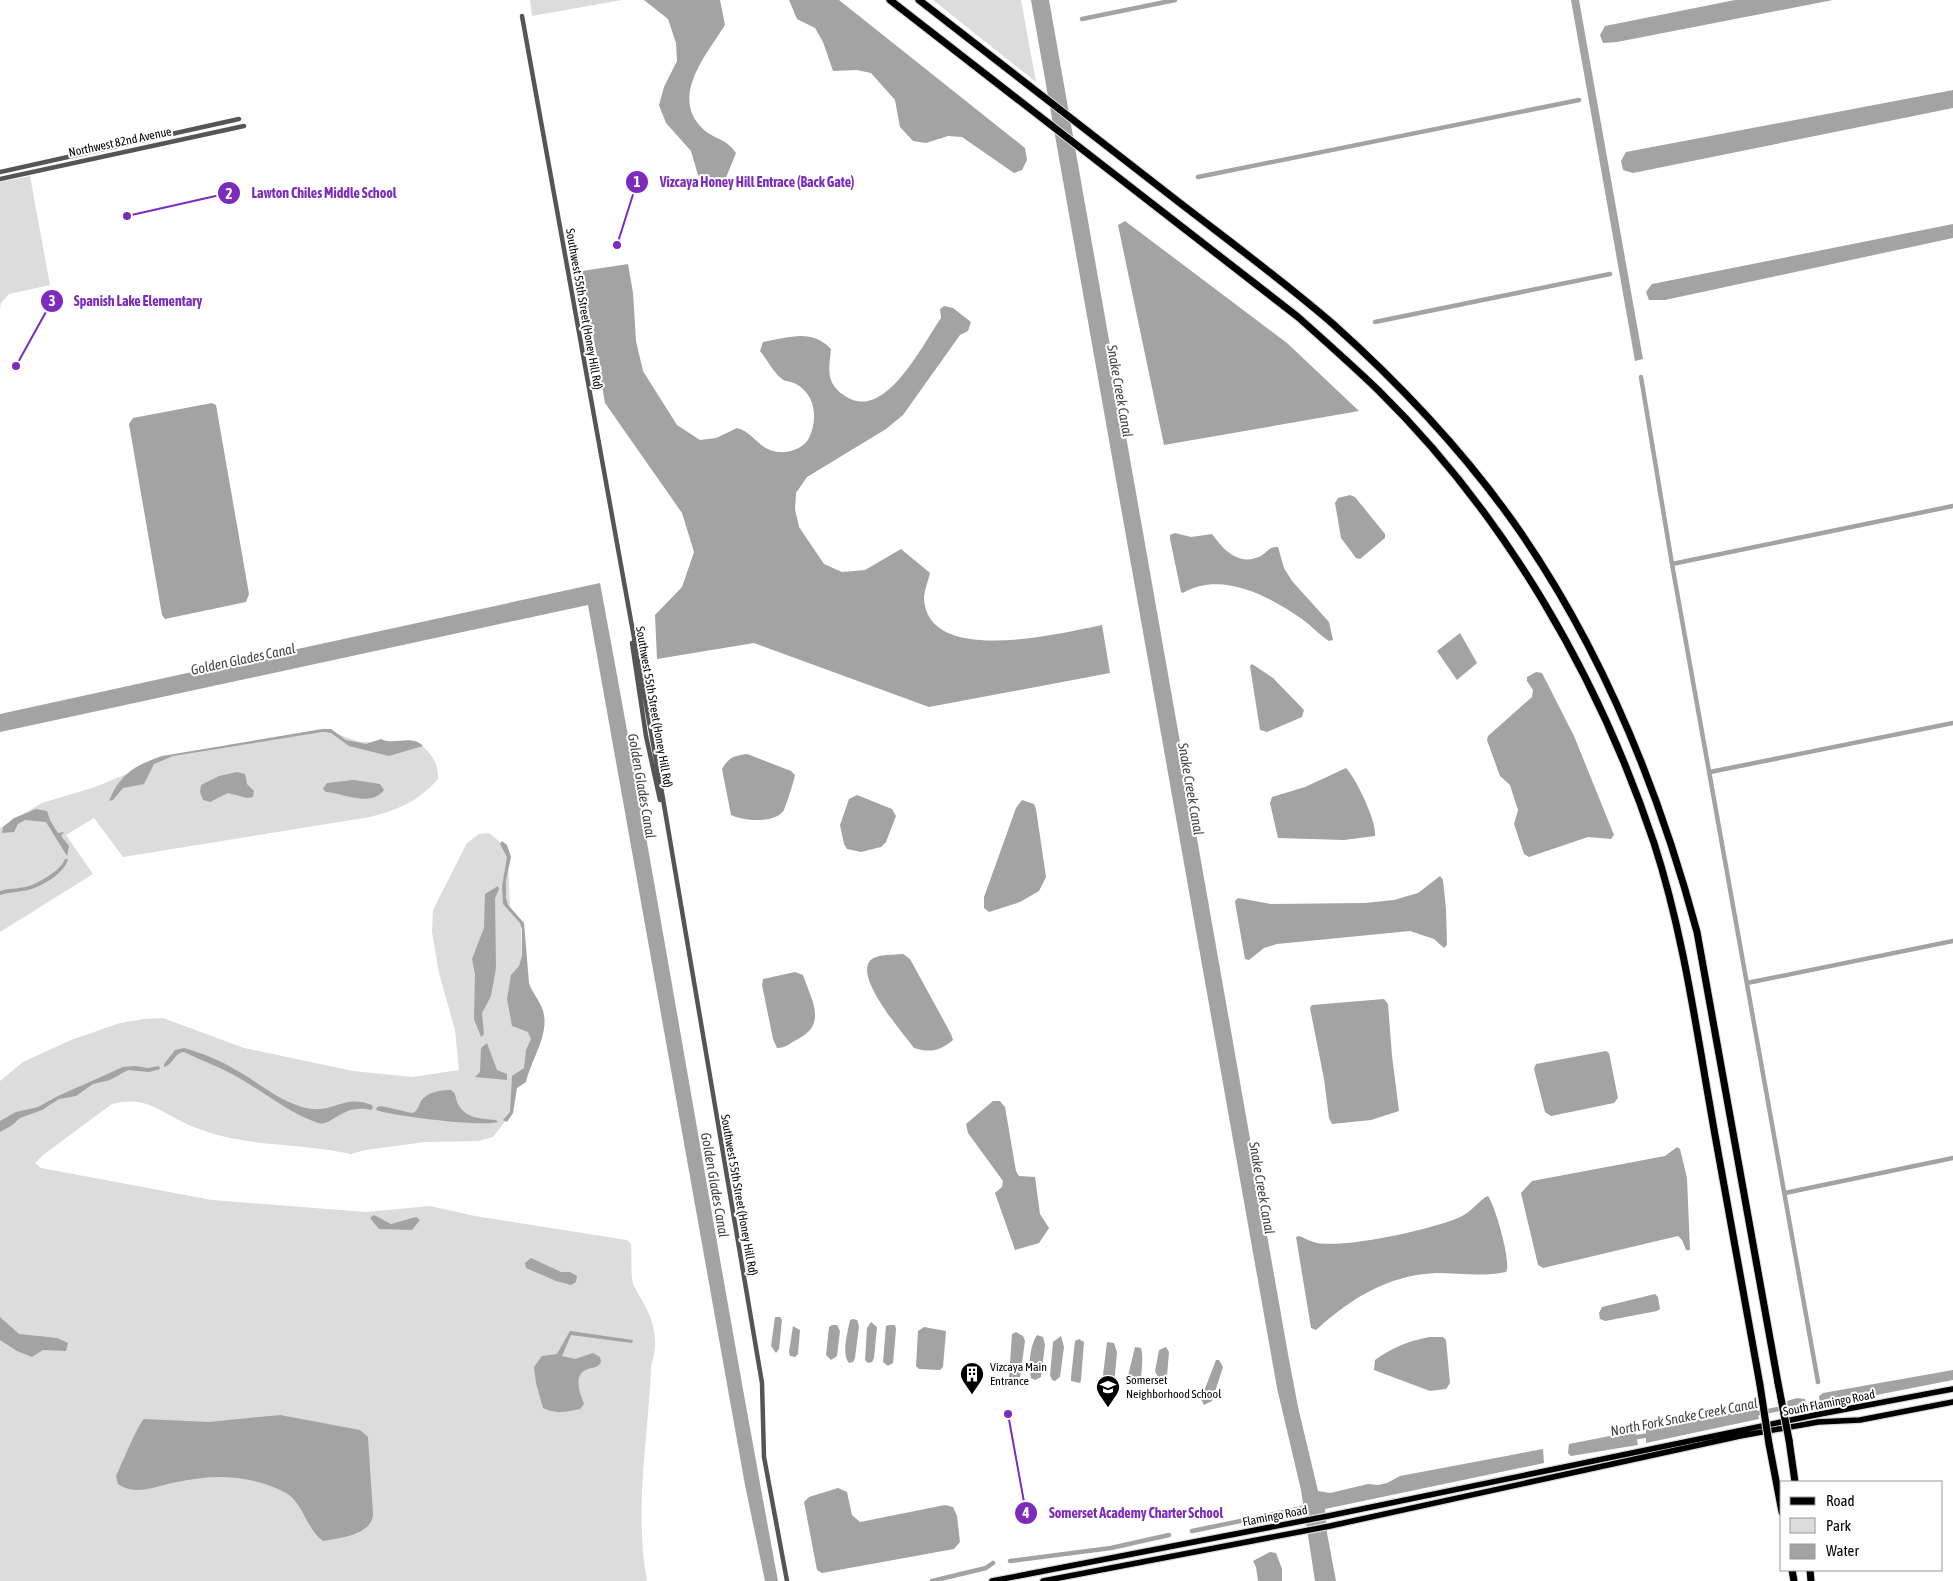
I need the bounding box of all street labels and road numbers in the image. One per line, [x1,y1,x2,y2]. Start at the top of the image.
street label: Northwest 82nd Avenue [67,124,173,160]
street label: Southwest 55th Street (Honey Hill Rd) [563,227,605,391]
street label: Southwest 55th Street (Honey Hill Rd) [633,625,675,789]
street label: Southwest 55th Street (Honey Hill Rd) [718,1113,760,1277]
street label: South Flamingo Road [1782,1387,1876,1419]
street label: Flamingo Road [1241,1503,1309,1529]

